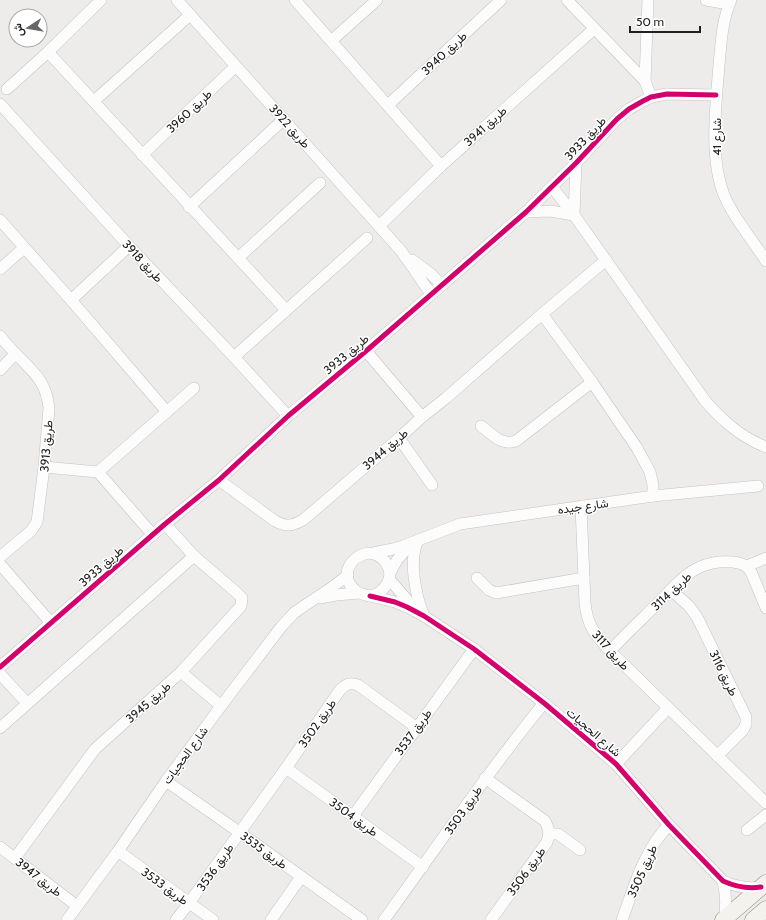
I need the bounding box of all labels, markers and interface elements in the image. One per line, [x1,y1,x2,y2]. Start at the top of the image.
north arrow [8,8,48,48]
scale bar [630,8,700,34]
text: 50 m [636,14,664,29]
text: ش [10,22,26,38]
street label: طريق 3940 [418,28,471,79]
street label: طريق 3960 [163,86,216,137]
street label: طريق 3922 [266,101,314,152]
street label: طريق 3941 [461,103,510,150]
street label: طريق 3933 [561,113,610,164]
street label: شارع 41 [709,118,726,156]
street label: طريق 3918 [119,237,167,286]
street label: طريق 3933 [320,331,372,378]
street label: طريق 3913 [36,419,57,473]
street label: طريق 3944 [359,425,412,474]
street label: شارع جيده [557,495,610,519]
street label: طريق 3933 [76,542,127,590]
street label: طريق 3114 [648,569,695,614]
street label: طريق 3117 [588,627,633,674]
street label: طريق 3116 [706,648,742,699]
street label: طريق 3945 [122,678,174,726]
street label: طريق 3502 [295,696,340,751]
street label: شارع الحجيات [562,704,624,761]
street label: طريق 3537 [391,706,436,759]
street label: شارع الحجيات [159,723,213,788]
street label: طريق 3503 [441,783,486,838]
street label: طريق 3504 [326,794,381,841]
street label: طريق 3535 [237,828,290,873]
street label: طريق 3536 [193,840,238,894]
street label: طريق 3505 [624,842,661,900]
street label: طريق 3506 [503,844,550,899]
street label: طريق 3947 [12,854,65,901]
street label: طريق 3533 [138,864,191,909]

